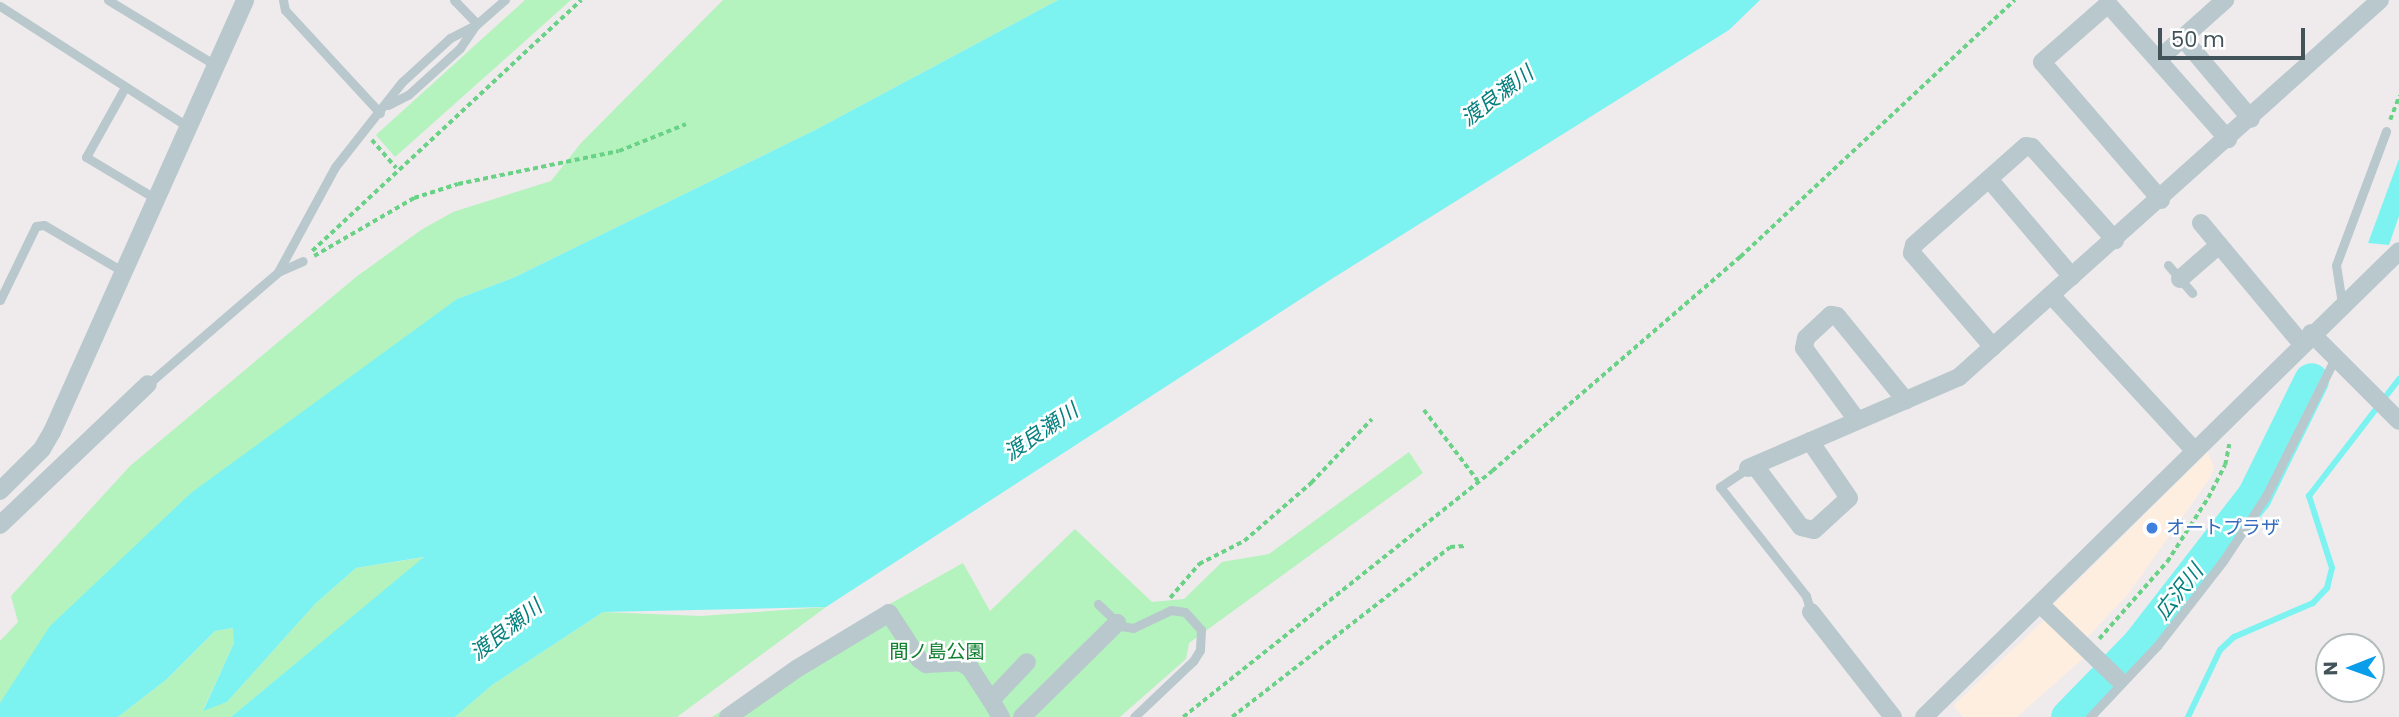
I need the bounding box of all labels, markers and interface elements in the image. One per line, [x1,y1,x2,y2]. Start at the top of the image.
scale bar [2161,14,2308,58]
text: 50 m [2171,25,2225,54]
water label: 渡良瀬川 [1456,61,1538,131]
water label: 渡良瀬川 [999,398,1083,466]
place label: オートプラザ [2166,517,2280,539]
marker: オートプラザ [2144,520,2160,536]
water label: 広沢川 [2150,559,2208,625]
water label: 渡良瀬川 [465,594,547,666]
north arrow [2315,633,2385,703]
park label: 間ノ島公園 [890,641,984,663]
text: N [2317,661,2344,676]

